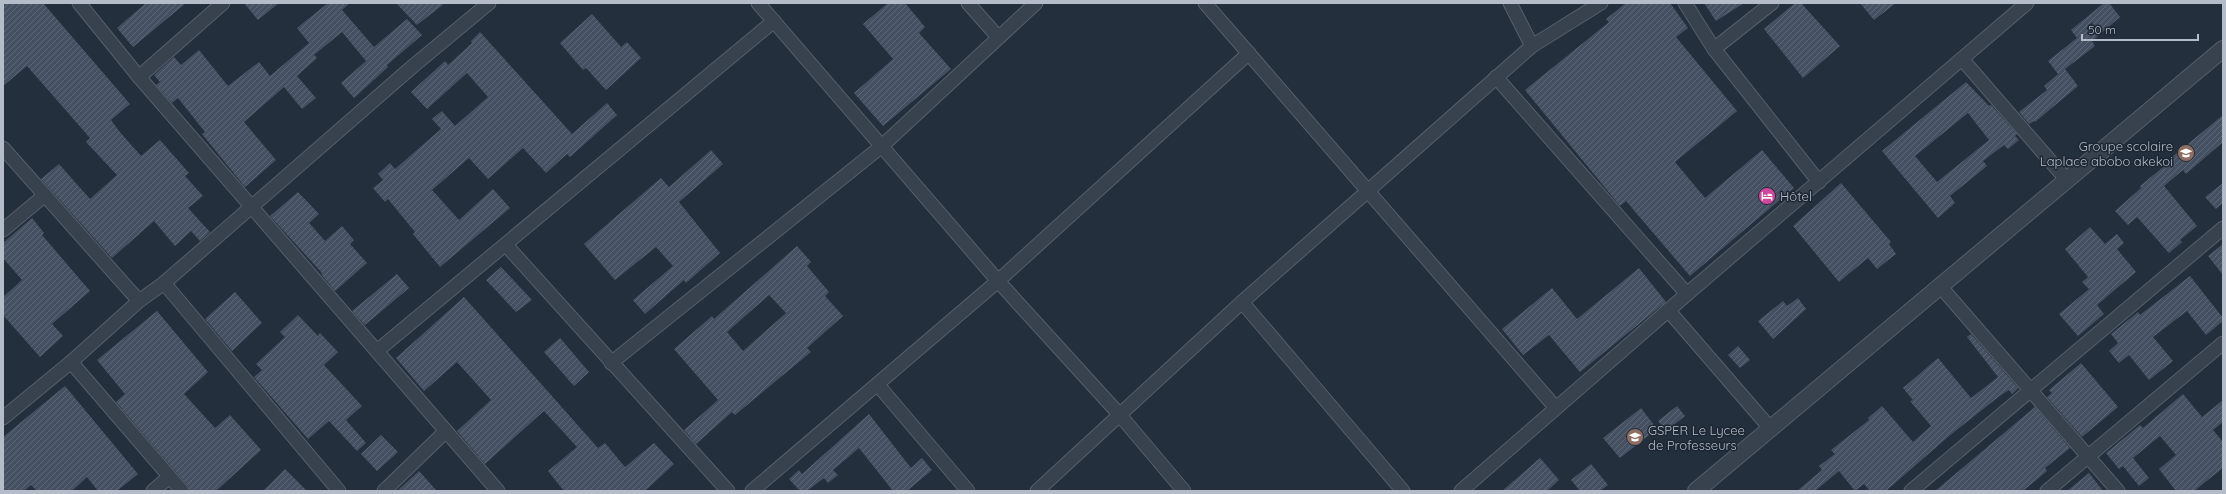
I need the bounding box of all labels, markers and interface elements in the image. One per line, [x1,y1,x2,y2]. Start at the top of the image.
scale bar [2082,16,2198,42]
text: 50 m [2088,22,2116,37]
place label: Groupe scolaire Laplace abobo akekoi [2040,138,2173,169]
school or university icon: Groupe scolaire Laplace abobo akekoi [2176,143,2196,163]
hotel icon: Hôtel [1757,186,1777,206]
place label: Hôtel [1780,188,1812,204]
place label: GSPER Le Lycee de Professeurs [1648,422,1745,453]
school or university icon: GSPER Le Lycee de Professeurs [1625,427,1645,447]

